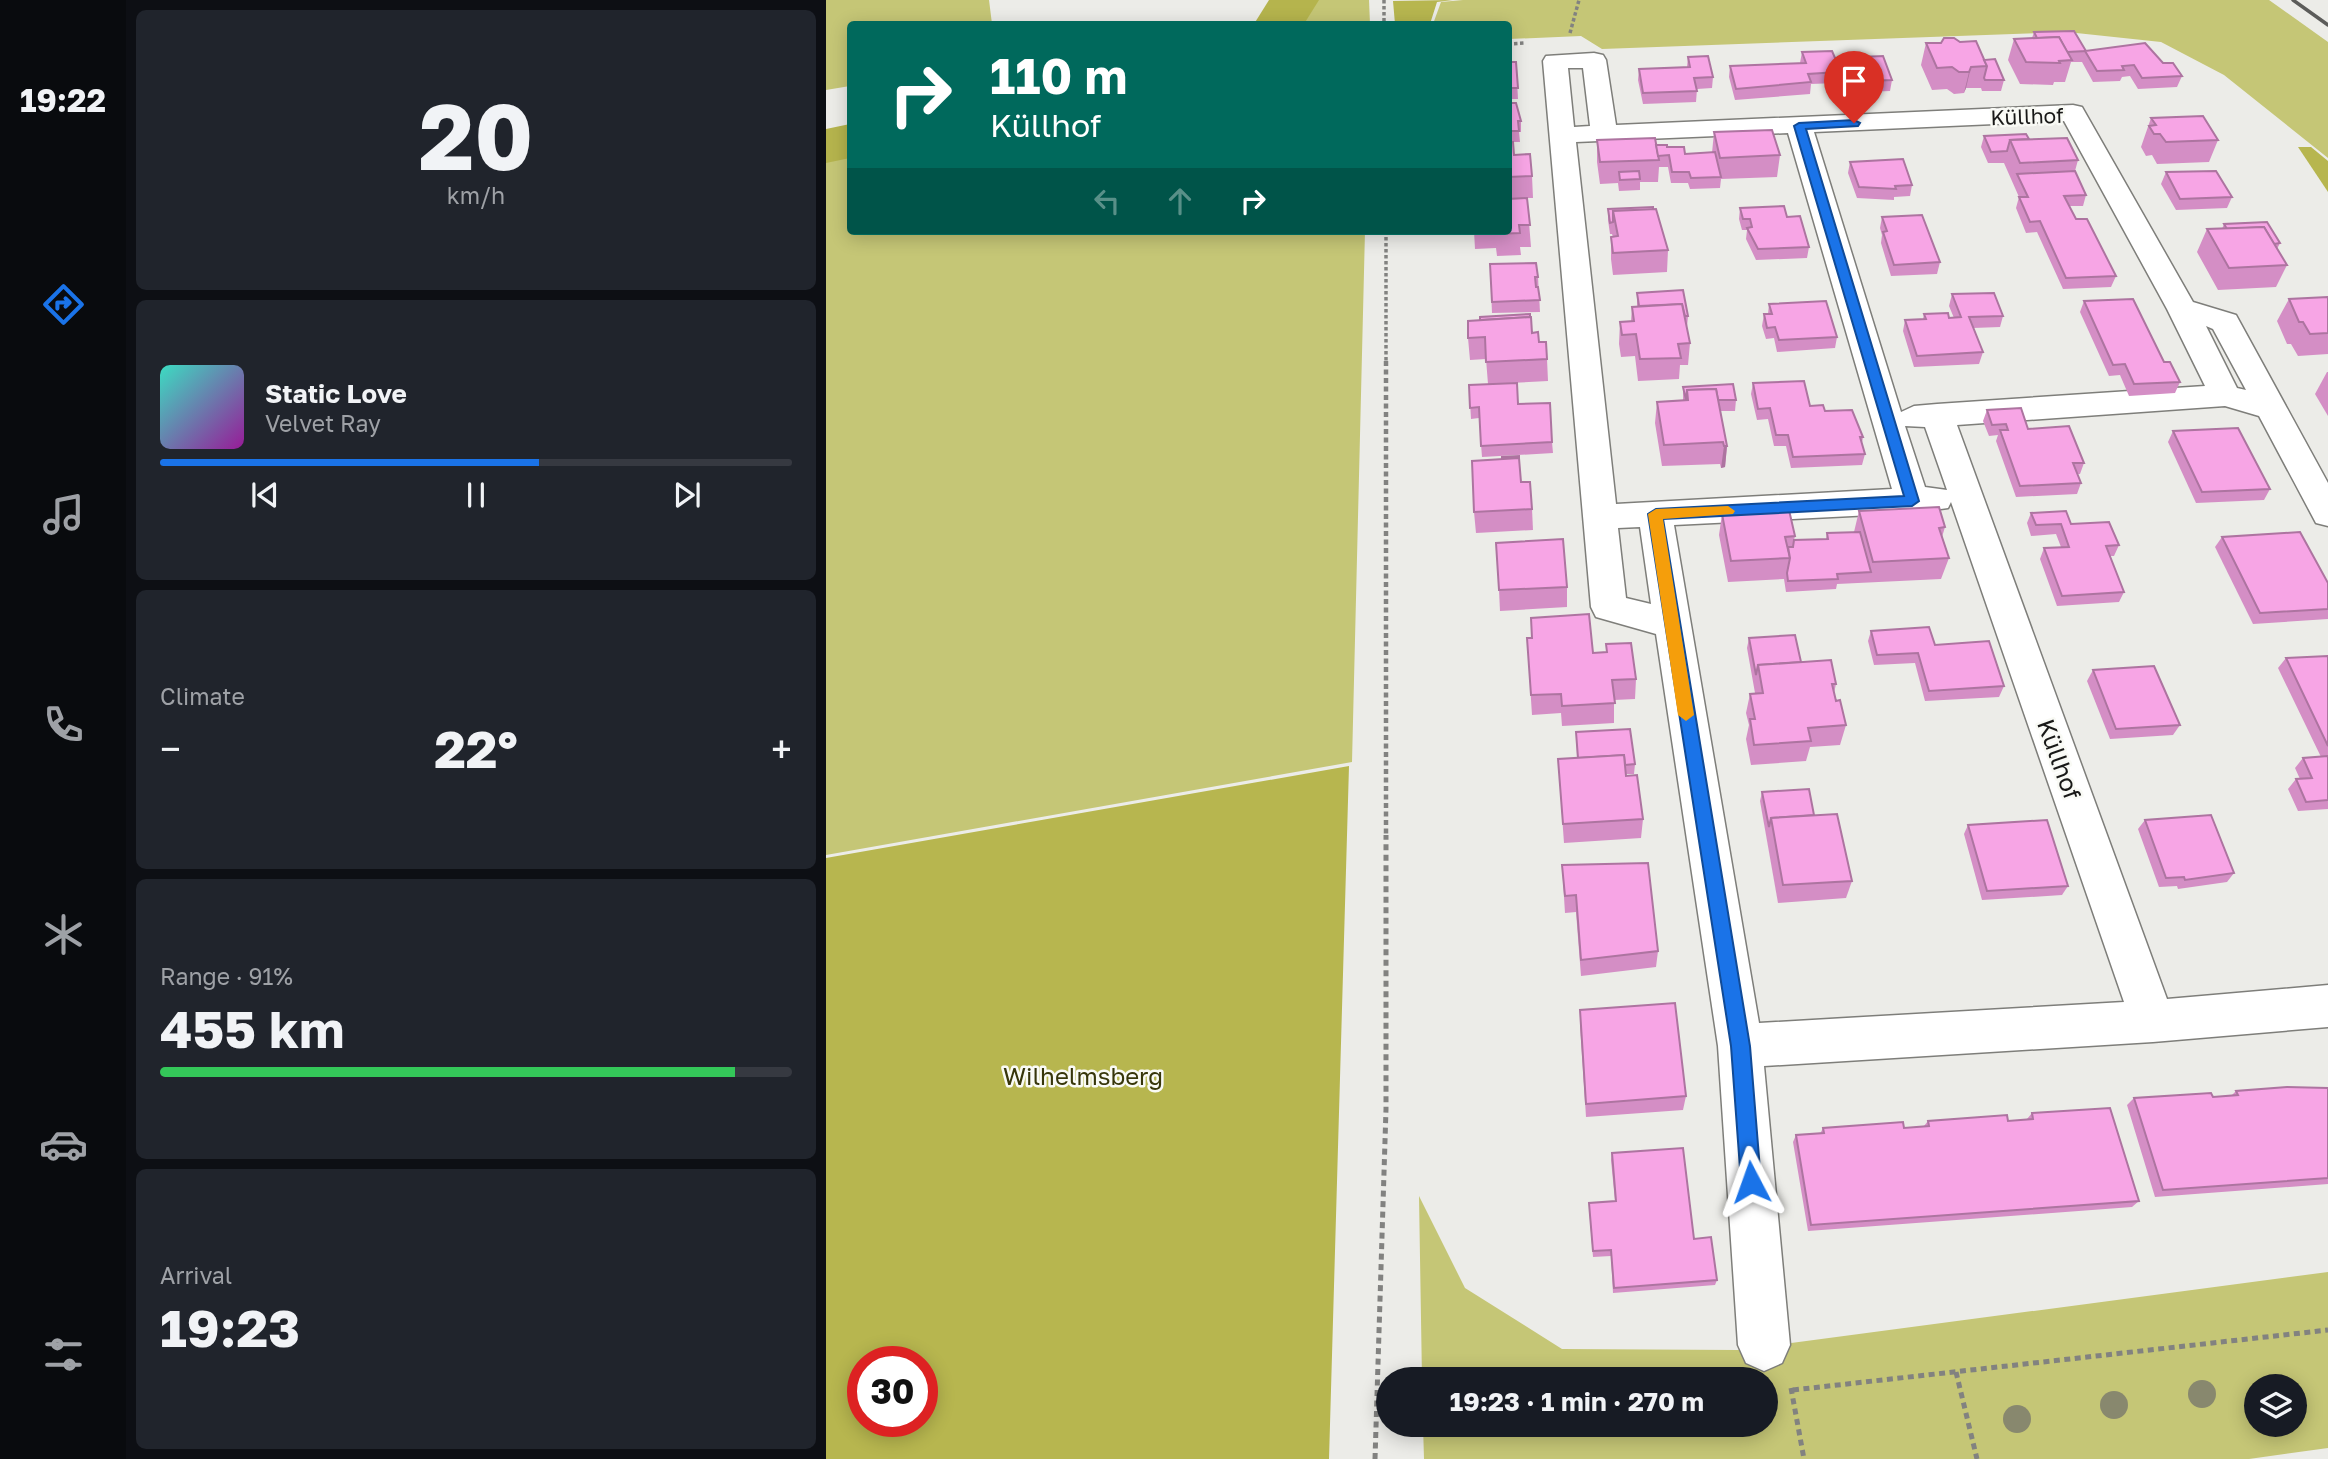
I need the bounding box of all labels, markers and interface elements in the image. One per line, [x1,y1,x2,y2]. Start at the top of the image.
text: 110 m [990,46,1127,105]
icon: right [875,49,966,140]
pin [1824,51,1884,123]
icon: arrive [1835,62,1873,100]
text: 19:22 [20,81,106,119]
text: 20 [419,81,533,190]
street label: Küllhof [1990,102,2064,130]
text: Küllhof [990,106,1102,144]
text: km/h [447,181,505,209]
icon: left [1088,182,1126,220]
icon: ahead [1161,182,1199,220]
icon: right [1234,182,1272,220]
icon: directions [39,280,88,329]
text: Static Love [265,378,407,409]
text: Velvet Ray [265,409,381,437]
icon: previous [246,476,284,514]
icon: pause [457,476,495,514]
icon: next [668,476,706,514]
icon: music [39,490,88,539]
text: Climate [160,682,245,710]
icon: phone [39,700,88,749]
street label: Küllhof [2032,715,2088,803]
text: 22° [434,717,518,779]
text: − [160,726,181,771]
text: + [771,726,792,771]
icon: climate [39,910,88,959]
text: Range · 91% [160,962,293,990]
text: 455 km [160,997,345,1059]
park label: Wilhelmsberg [1003,1061,1163,1090]
icon: car [39,1120,88,1169]
position arrow [1714,1145,1788,1219]
text: Arrival [160,1261,232,1289]
text: 19:23 [160,1296,300,1358]
icon: filters [39,1330,88,1379]
speed limit sign: 30 [847,1346,938,1437]
map controls [2244,1374,2307,1437]
button: layers [2244,1374,2307,1437]
text: 19:23 · 1 min · 270 m [1450,1386,1704,1417]

